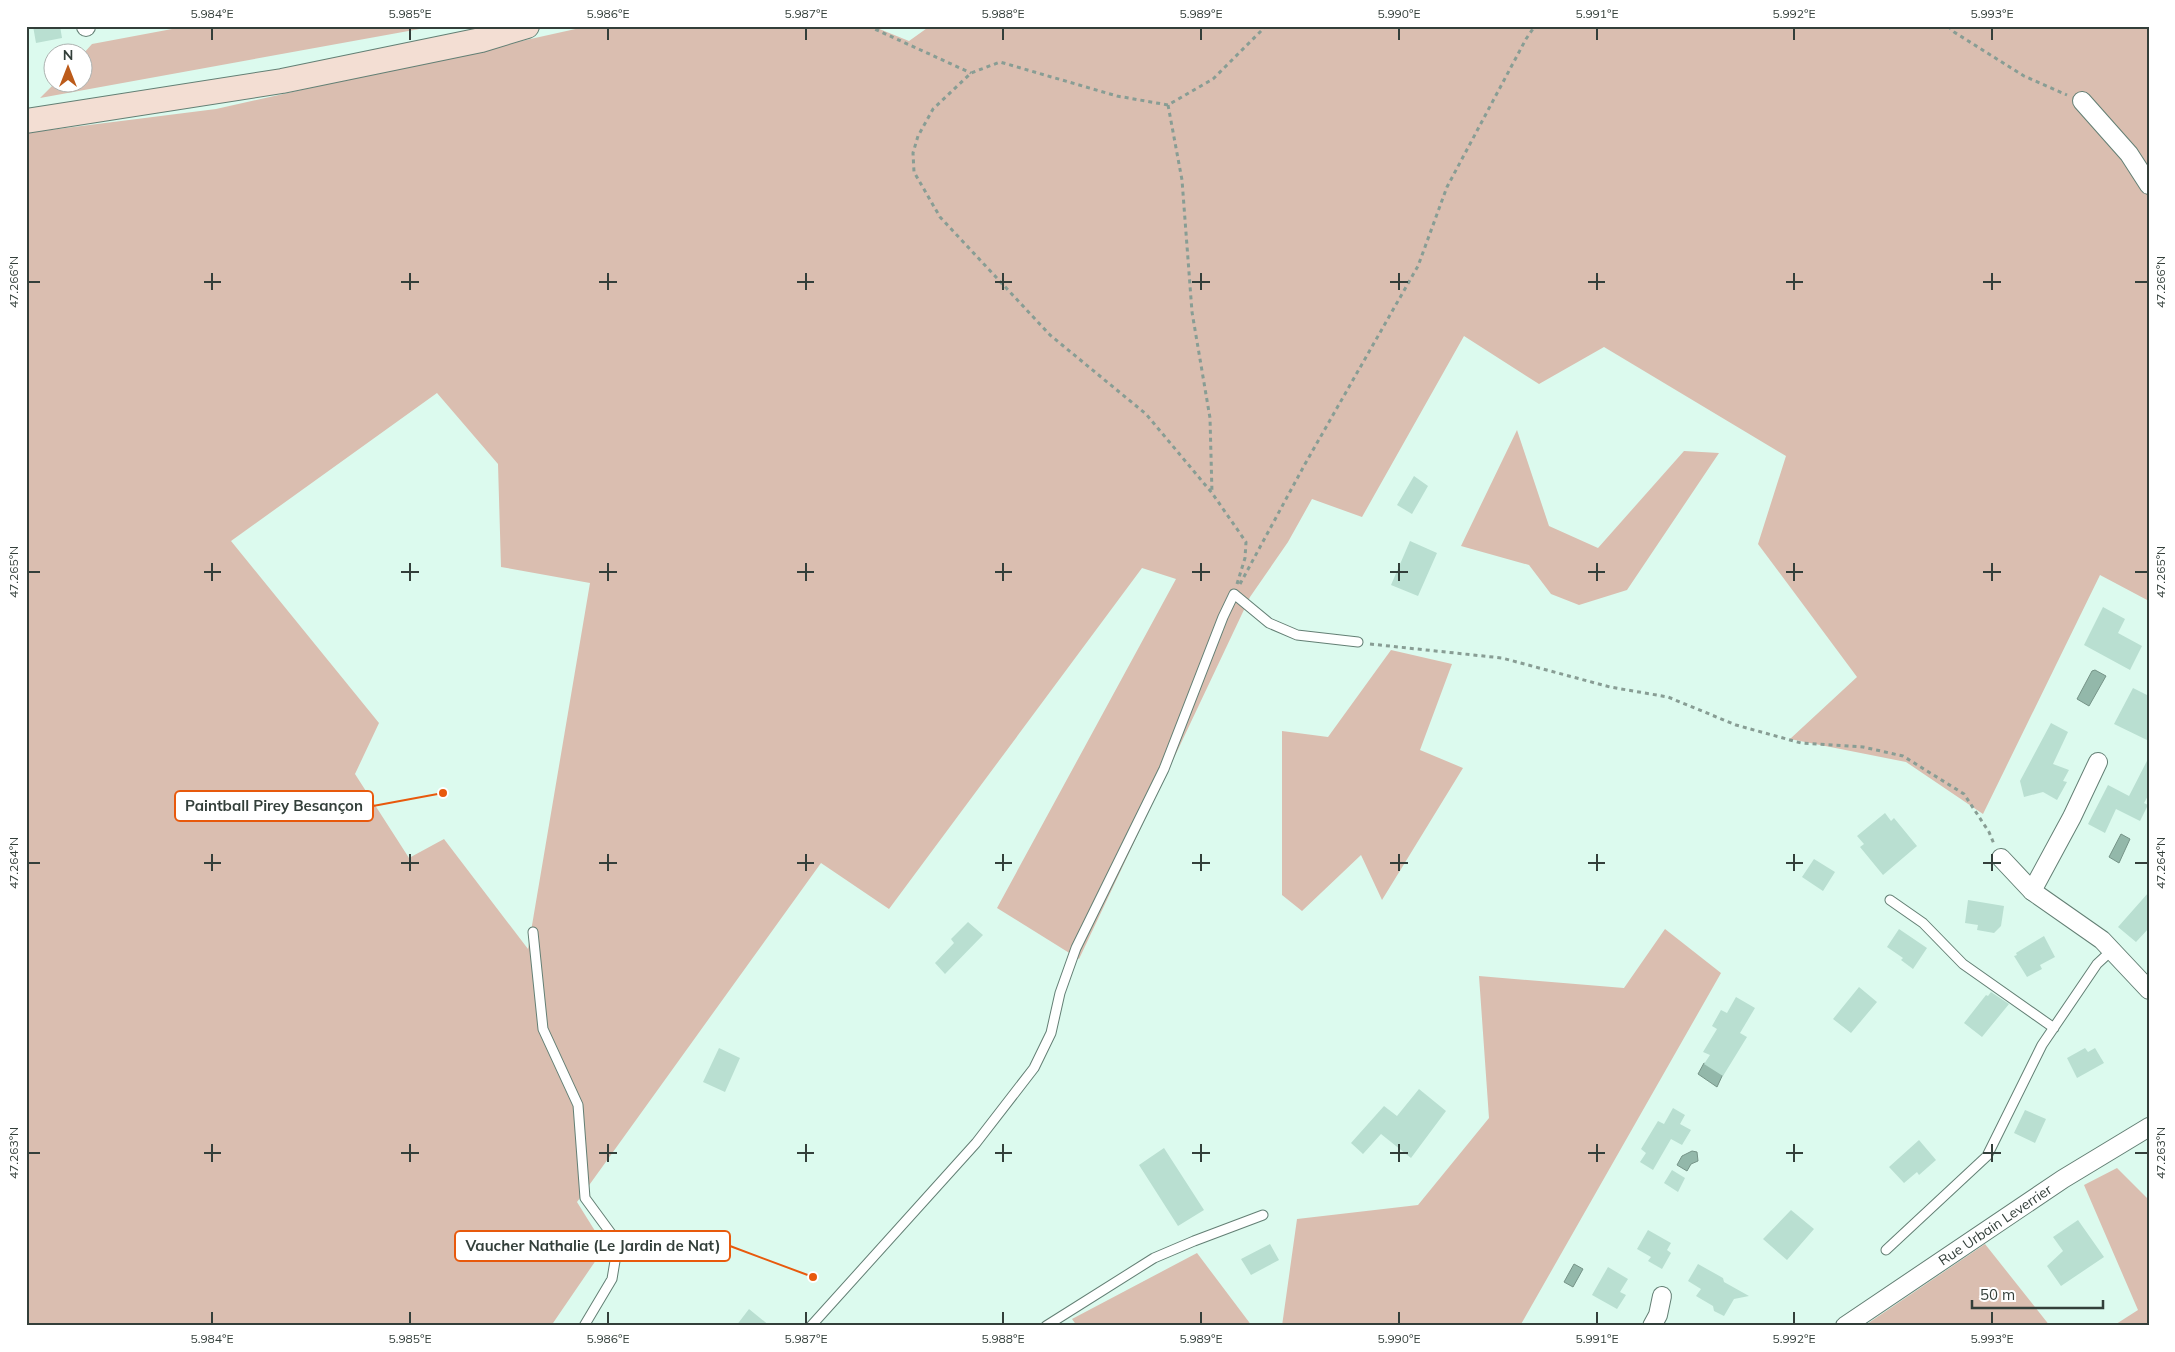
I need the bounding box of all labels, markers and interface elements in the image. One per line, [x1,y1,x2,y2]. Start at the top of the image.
text: 5.984°E [190,6,234,21]
text: 5.985°E [388,6,432,21]
text: 5.986°E [586,6,630,21]
text: 5.987°E [784,6,828,21]
text: 5.988°E [981,6,1025,21]
text: 5.989°E [1179,6,1223,21]
text: 5.990°E [1377,6,1421,21]
text: 5.991°E [1575,6,1619,21]
text: 5.992°E [1772,6,1816,21]
text: 5.993°E [1970,6,2014,21]
north arrow [42,42,92,92]
text: N [63,46,73,64]
text: 47.266°N [6,256,21,308]
text: 47.266°N [2153,256,2168,308]
text: 47.265°N [6,546,21,598]
text: 47.265°N [2153,546,2168,598]
callout: Paintball Pirey Besançon [175,791,373,821]
text: Paintball Pirey Besançon [185,796,363,815]
text: 47.264°N [6,837,21,889]
text: 47.264°N [2153,837,2168,889]
text: 47.263°N [6,1127,21,1179]
text: 47.263°N [2153,1127,2168,1179]
street label: Rue Urbain Leverrier [1935,1180,2056,1269]
callout: Vaucher Nathalie (Le Jardin de Nat) [455,1231,730,1261]
text: Vaucher Nathalie (Le Jardin de Nat) [464,1236,721,1255]
scale bar [1972,1277,2104,1309]
text: 50 m [1980,1285,2015,1304]
text: 5.984°E [190,1331,234,1346]
text: 5.985°E [388,1331,432,1346]
text: 5.986°E [586,1331,630,1346]
text: 5.987°E [784,1331,828,1346]
text: 5.988°E [981,1331,1025,1346]
text: 5.989°E [1179,1331,1223,1346]
text: 5.990°E [1377,1331,1421,1346]
text: 5.991°E [1575,1331,1619,1346]
text: 5.992°E [1772,1331,1816,1346]
text: 5.993°E [1970,1331,2014,1346]

